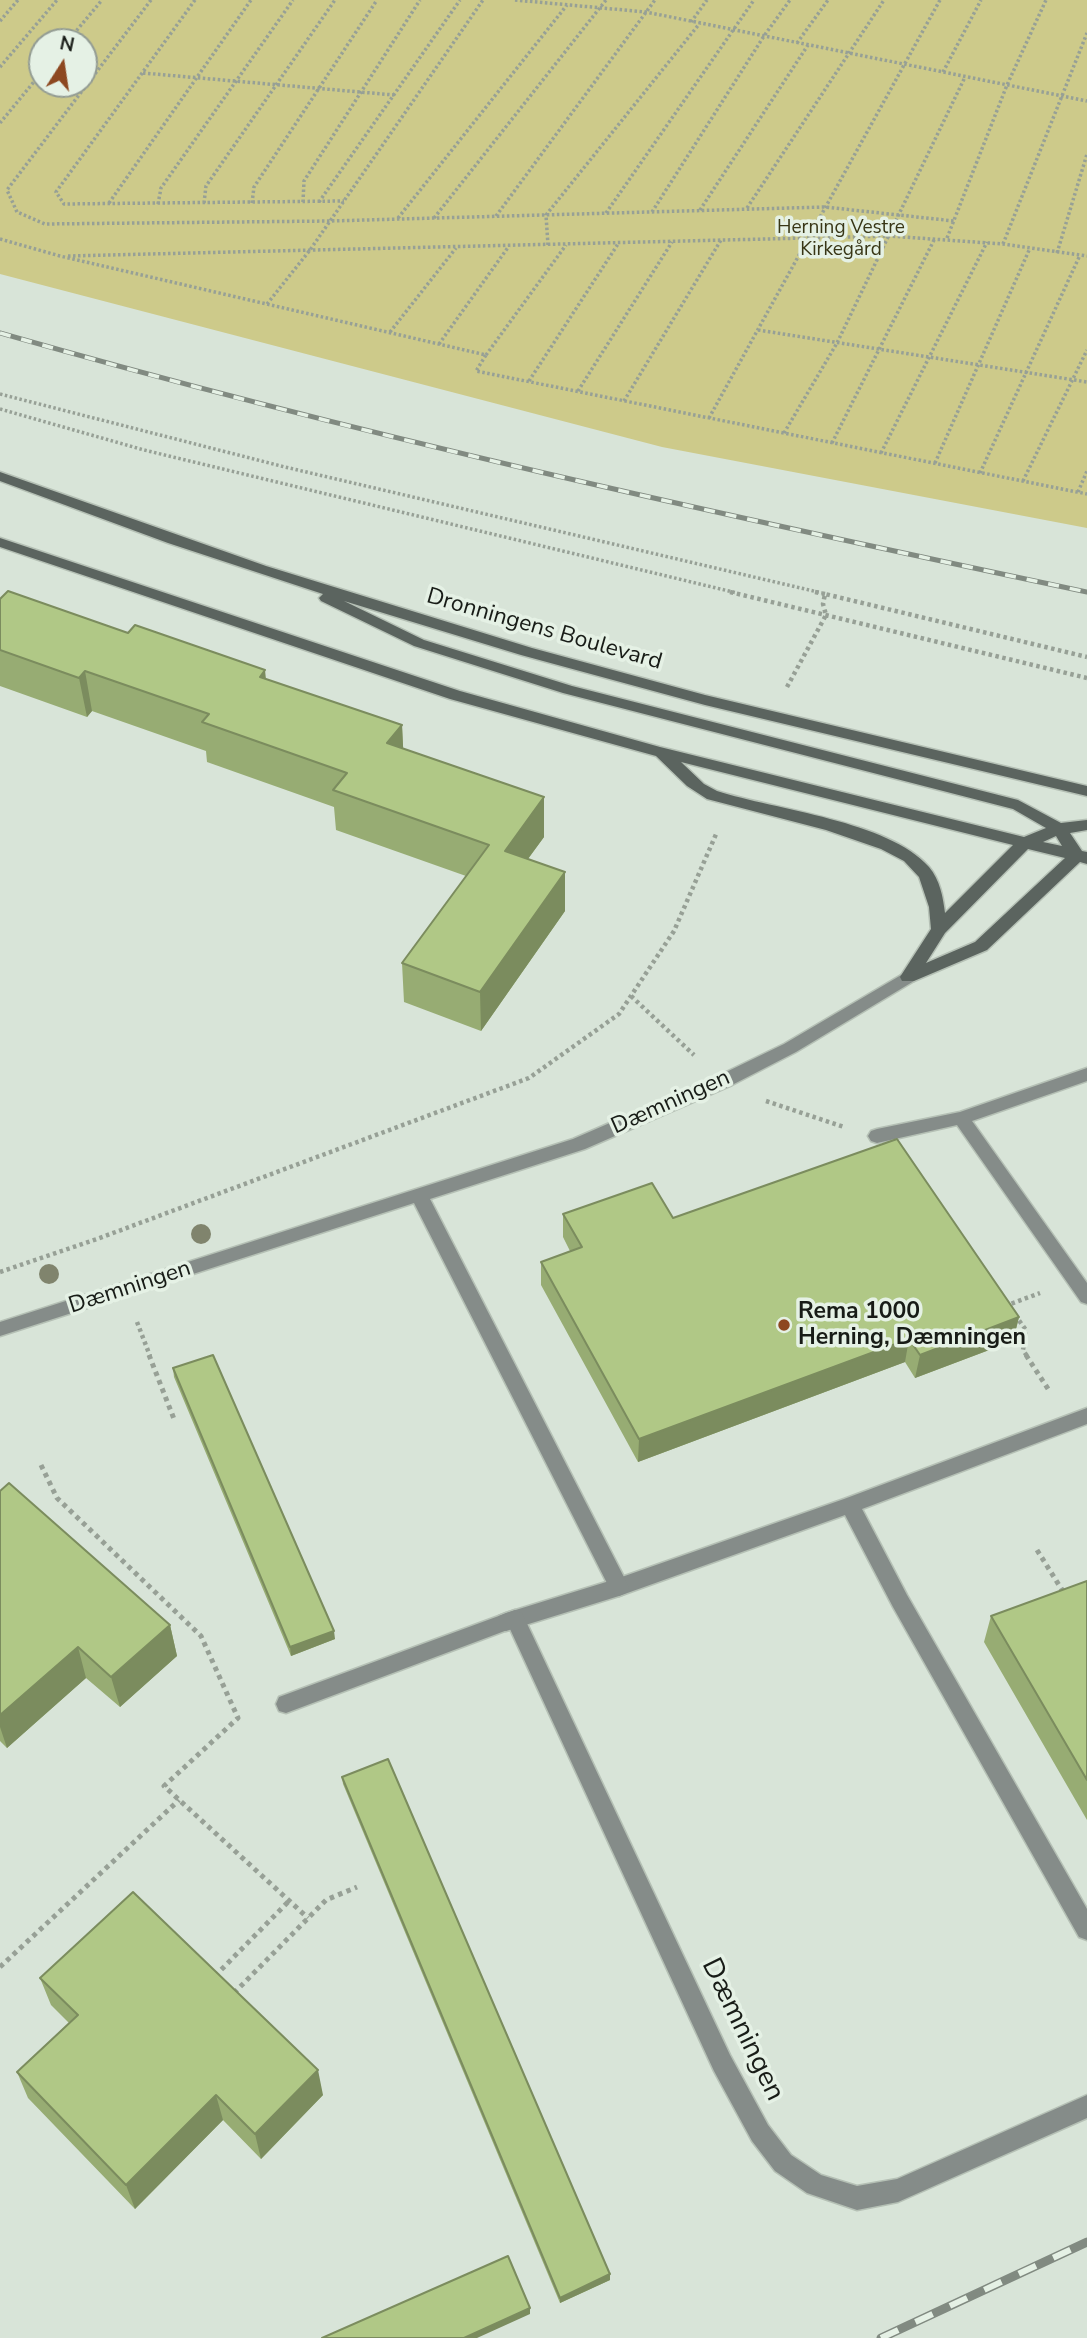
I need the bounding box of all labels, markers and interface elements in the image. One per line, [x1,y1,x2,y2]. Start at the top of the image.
north arrow [28,28,98,98]
text: N [57,30,77,59]
park label: Herning Vestre Kirkegård [777,217,905,261]
street label: Dronningens Boulevard [423,583,665,677]
street label: Dæmningen [607,1065,735,1141]
street label: Dæmningen [65,1255,195,1321]
place label: Rema 1000 Herning, Dæmningen [798,1298,1026,1352]
marker: Rema 1000 Herning, Dæmningen [776,1317,792,1333]
street label: Dæmningen [693,1953,791,2107]

